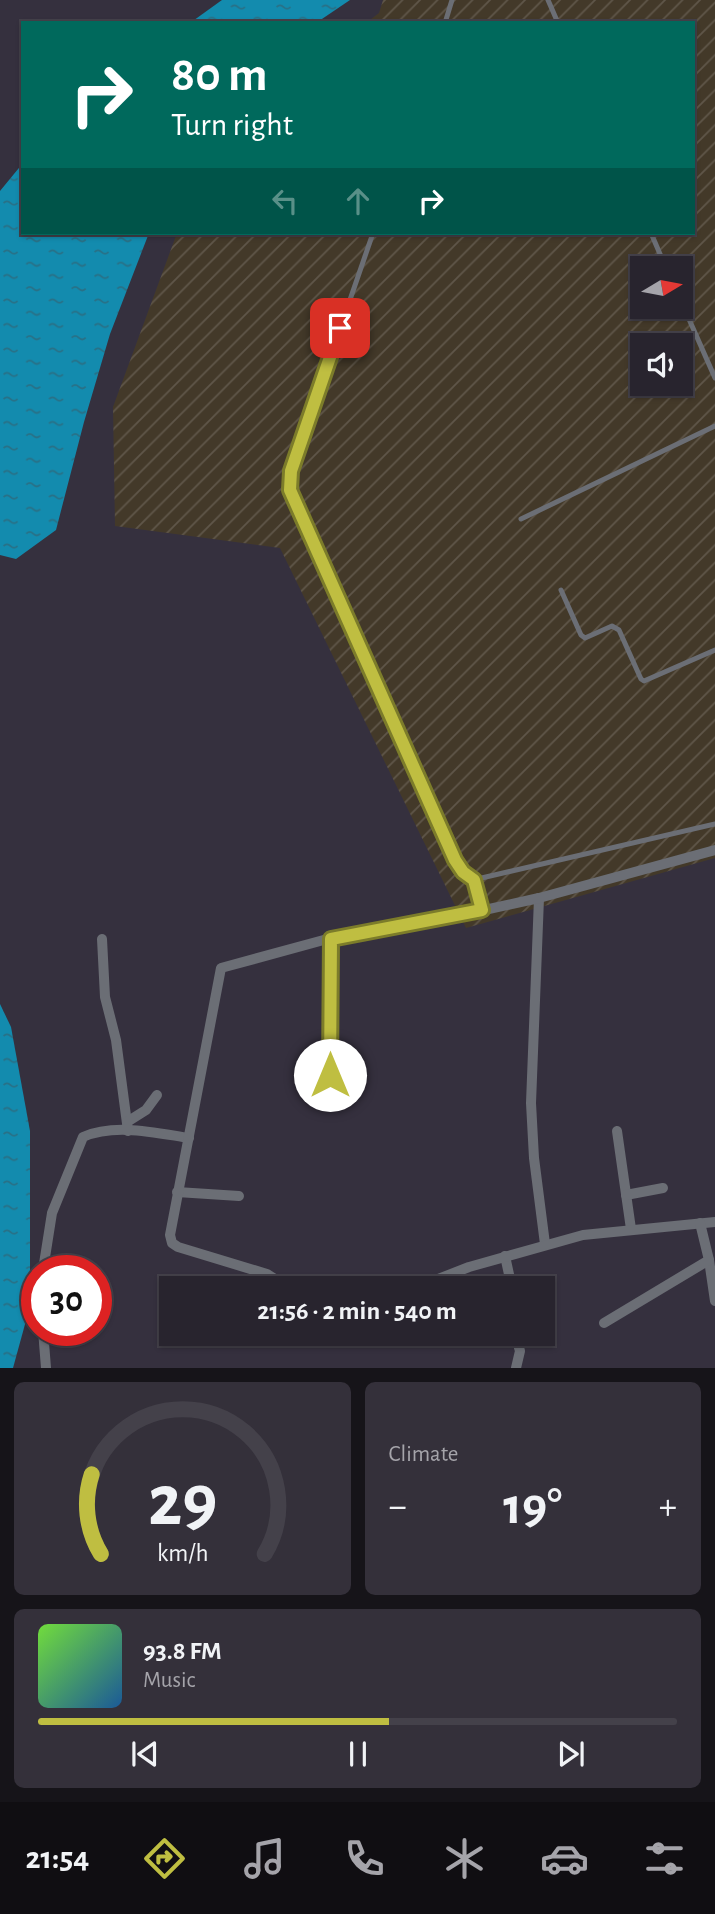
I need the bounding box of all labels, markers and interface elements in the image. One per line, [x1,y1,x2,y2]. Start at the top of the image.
icon: right [56,49,147,140]
text: 80 m [171,51,268,100]
text: Turn right [171,109,293,141]
icon: left [266,182,304,220]
icon: ahead [339,182,377,220]
icon: right [412,182,450,220]
north arrow [630,256,693,318]
map controls [630,256,693,396]
pin [310,298,370,358]
icon: arrive [321,309,359,347]
button: sound [630,333,693,396]
position arrow [293,1038,367,1112]
speed limit sign: 30 [21,1255,112,1346]
text: 21:56 · 2 min · 540 m [257,1298,457,1324]
text: Climate [389,1443,458,1466]
text: 29 [148,1467,217,1540]
text: 19° [503,1481,562,1533]
text: − [389,1488,407,1526]
text: + [659,1488,677,1526]
text: km/h [156,1541,208,1566]
text: 93.8 FM [143,1638,222,1664]
text: Music [143,1669,195,1692]
icon: previous [126,1735,164,1773]
icon: pause [339,1735,377,1773]
icon: next [552,1735,590,1773]
icon: directions [140,1834,189,1883]
icon: music [240,1834,289,1883]
icon: phone [340,1834,389,1883]
icon: climate [440,1834,489,1883]
icon: car [540,1834,589,1883]
icon: filters [640,1834,689,1883]
text: 21:54 [26,1842,89,1874]

